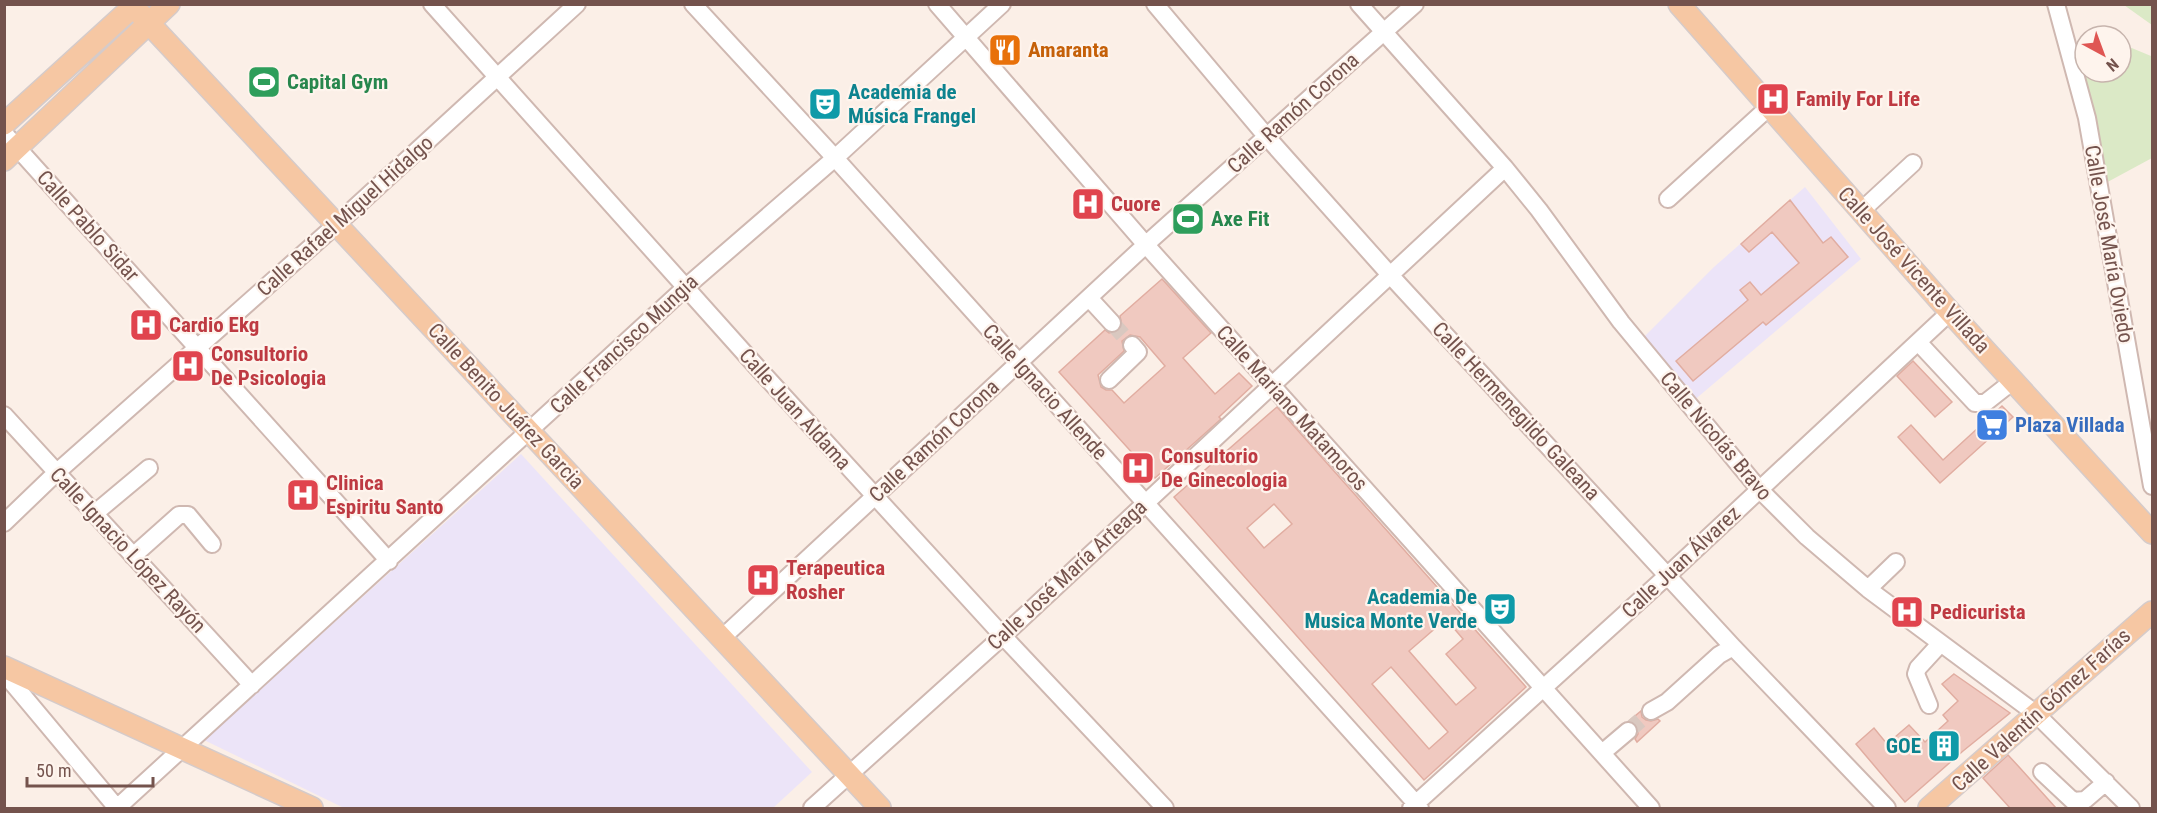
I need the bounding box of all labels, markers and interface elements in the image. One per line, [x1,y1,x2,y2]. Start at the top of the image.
north arrow [2073,24,2133,84]
restaurant icon: Amaranta [987,32,1023,68]
place label: Amaranta [1028,38,1109,62]
street label: Calle Ramón Corona [1222,48,1364,178]
text: N [2103,55,2122,75]
sports icon: Capital Gym [246,64,282,100]
place label: Capital Gym [287,70,388,94]
place label: Academia de Música Frangel [848,80,976,128]
hospital icon: Family For Life [1755,81,1791,117]
theatre icon: Academia de Música Frangel [807,86,843,122]
place label: Family For Life [1796,87,1920,111]
street label: Calle Rafael Miguel Hidalgo [252,131,438,301]
street label: Calle José María Oviedo [2080,143,2138,345]
street label: Calle Pablo Sidar [32,166,144,286]
street label: Calle José Vicente Villada [1833,182,1995,358]
hospital icon: Cuore [1070,186,1106,222]
place label: Cuore [1111,192,1161,216]
sports icon: Axe Fit [1170,201,1206,237]
place label: Axe Fit [1211,207,1269,231]
street label: Calle Francisco Mungia [545,269,703,419]
hospital icon: Cardio Ekg [128,307,164,343]
place label: Cardio Ekg [169,313,259,337]
street label: Calle Hermenegildo Galeana [1427,317,1605,505]
street label: Calle Benito Juárez Garcia [423,318,589,494]
street label: Calle Ignacio Allende [978,319,1112,465]
street label: Calle Mariano Matamoros [1212,321,1372,495]
place label: Consultorio De Psicologia [211,342,326,390]
street label: Calle Juan Aldama [734,343,856,475]
hospital icon: Consultorio De Psicologia [170,348,206,384]
street label: Calle Nicolás Bravo [1655,367,1777,505]
street label: Calle Ramón Corona [864,375,1004,507]
supermarket icon: Plaza Villada [1974,407,2010,443]
place label: Plaza Villada [2015,413,2125,437]
place label: Consultorio De Ginecologia [1161,444,1287,492]
hospital icon: Consultorio De Ginecologia [1120,450,1156,486]
street label: Calle Ignacio López Rayón [45,462,211,638]
place label: Clinica Espiritu Santo [326,471,444,519]
hospital icon: Clinica Espiritu Santo [285,477,321,513]
street label: Calle José María Arteaga [982,495,1152,655]
street label: Calle Juan Álvarez [1617,501,1745,623]
place label: Terapeutica Rosher [786,556,885,604]
hospital icon: Terapeutica Rosher [745,562,781,598]
place label: Academia De Musica Monte Verde [1305,585,1477,633]
theatre icon: Academia De Musica Monte Verde [1482,591,1518,627]
hospital icon: Pedicurista [1889,594,1925,630]
place label: Pedicurista [1930,600,2026,624]
street label: Calle Valentín Gómez Farías [1947,623,2135,797]
building icon: GOE [1926,728,1962,764]
place label: GOE [1886,734,1921,758]
scale bar [27,750,153,788]
text: 50 m [36,760,71,781]

